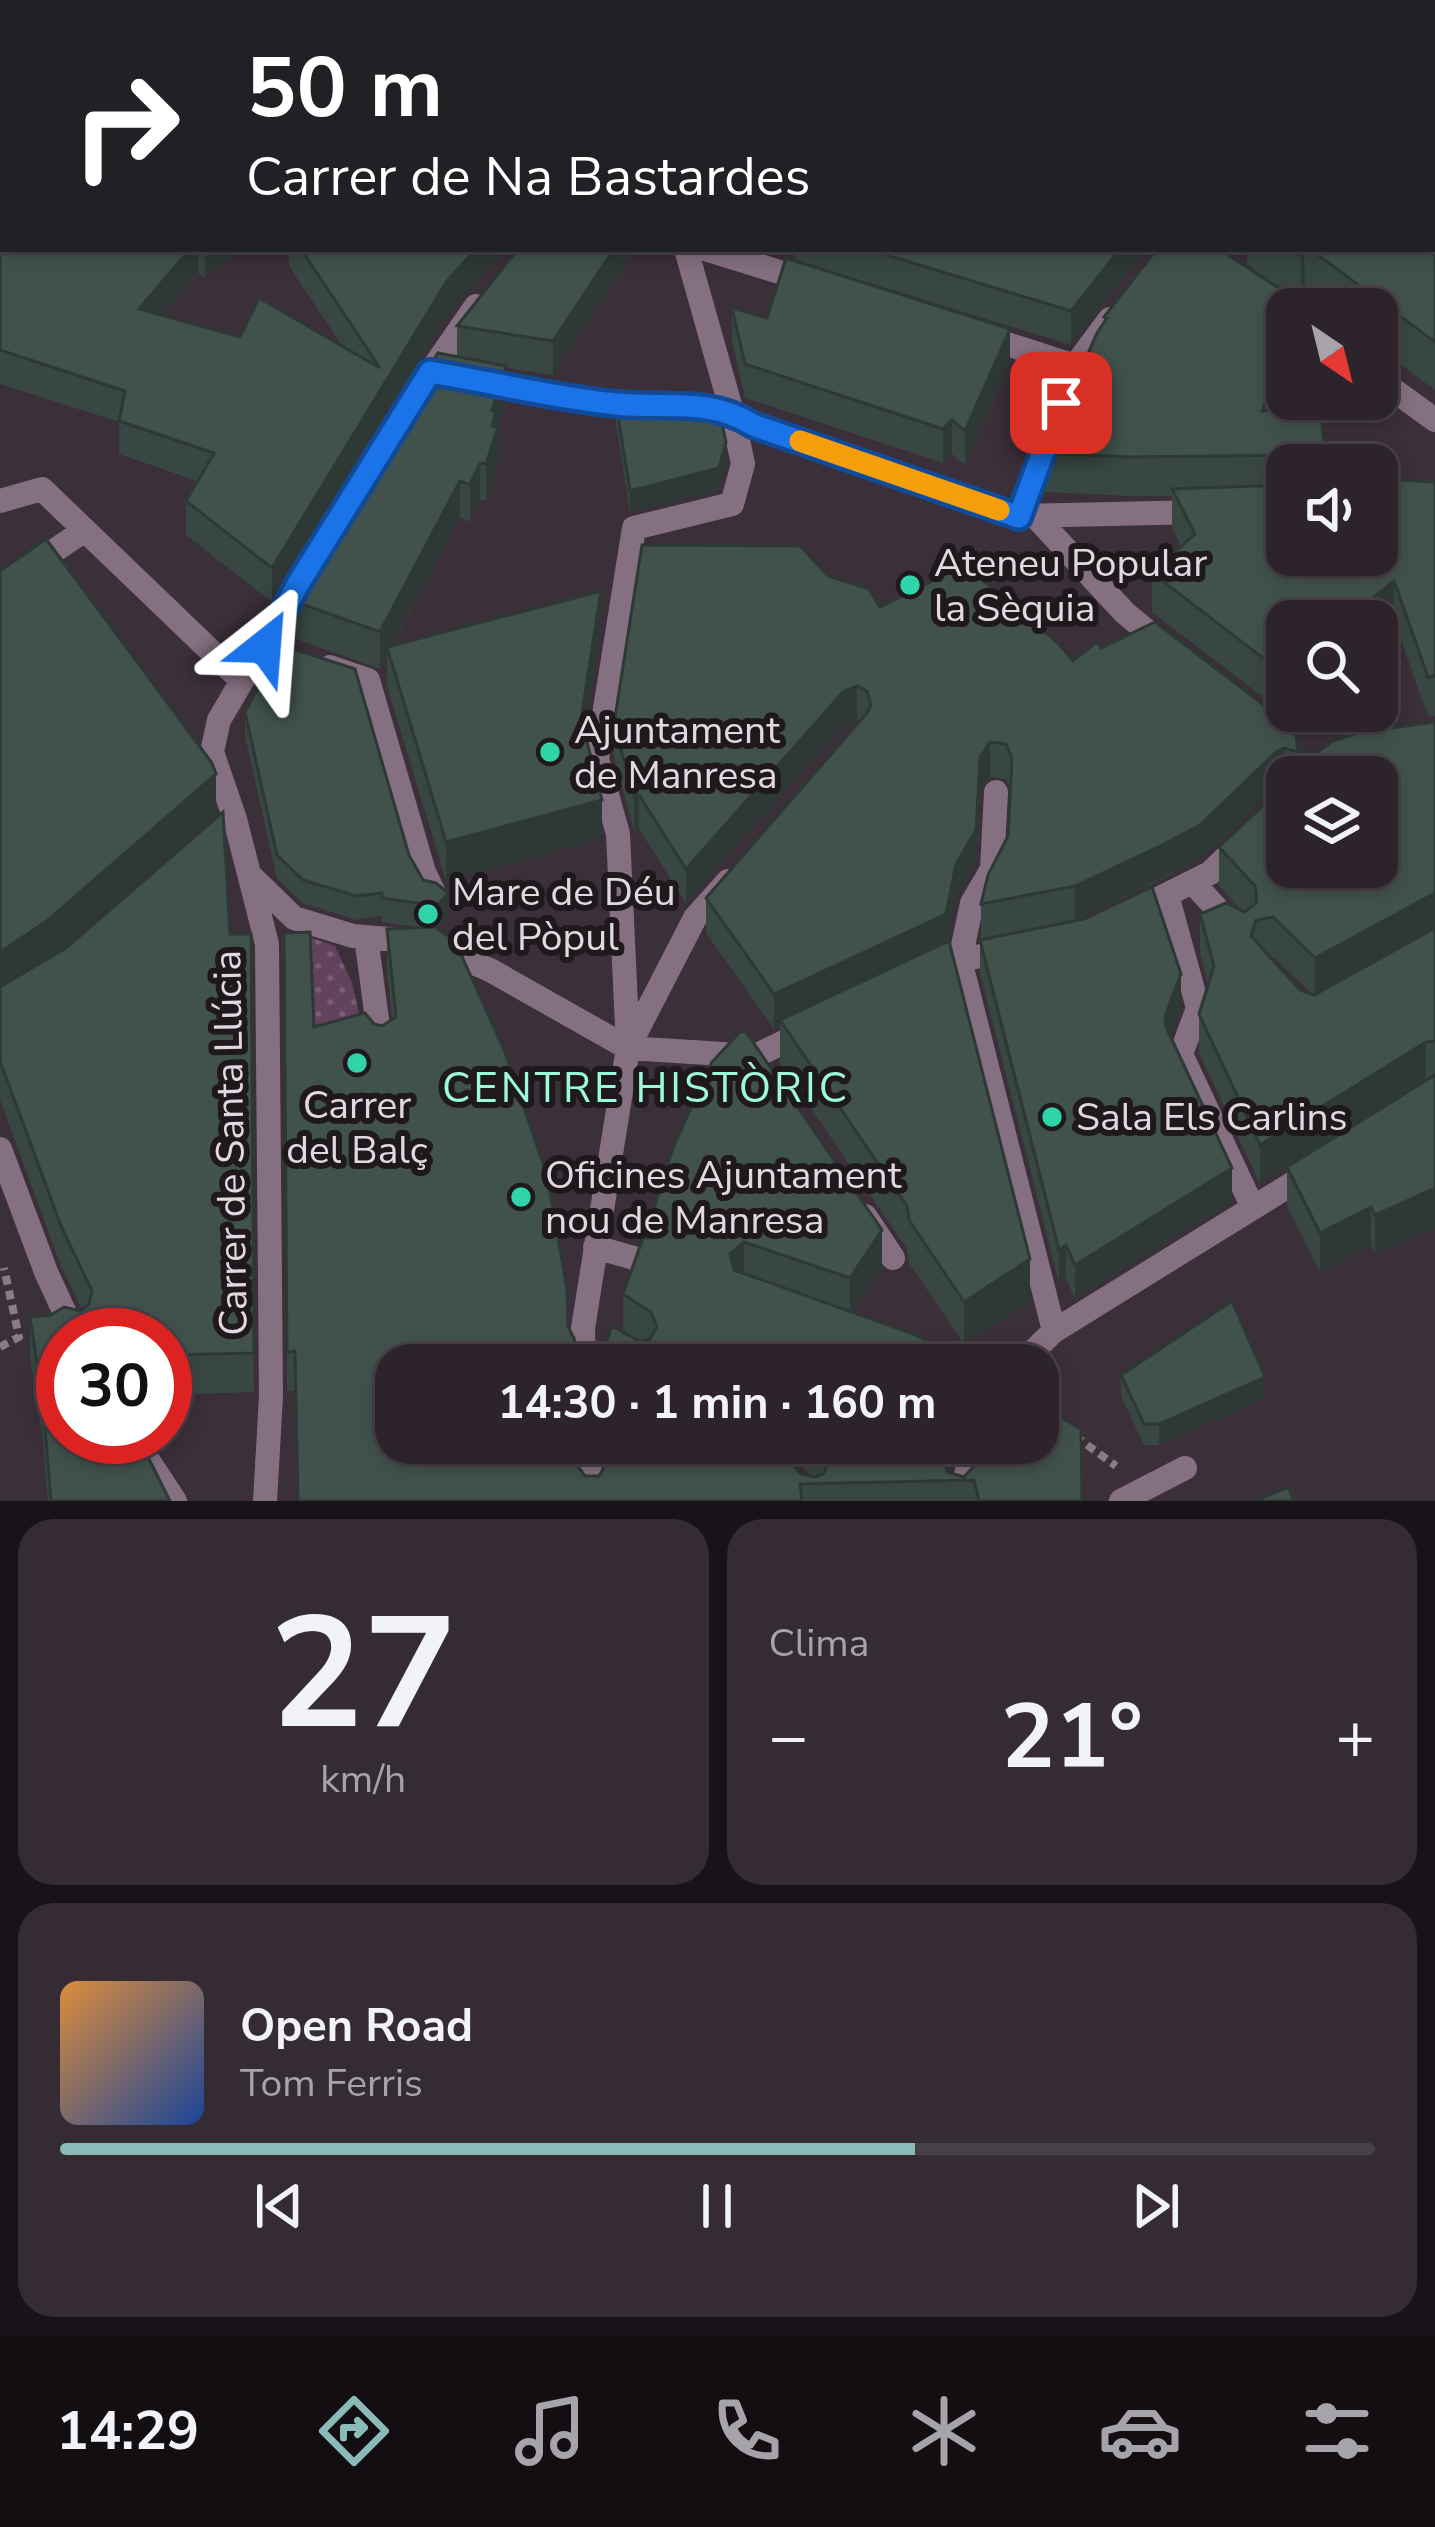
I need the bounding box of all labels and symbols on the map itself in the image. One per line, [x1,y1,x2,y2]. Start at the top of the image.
north arrow [1266,288,1398,420]
pin [1010,352,1112,454]
place label: Ateneu Popular la Sèquia [934,537,1207,635]
marker: Ateneu Popular la Sèquia [897,572,923,598]
position arrow [202,583,328,709]
place label: Ajuntament de Manresa [574,704,780,802]
marker: Ajuntament de Manresa [537,739,563,765]
place label: Mare de Déu del Pòpul [452,866,676,964]
marker: Mare de Déu del Pòpul [415,901,441,927]
street label: Carrer de Santa Llúcia [201,950,261,1336]
marker: Carrer del Balç [344,1050,370,1076]
district label: CENTRE HISTÒRIC [442,1060,850,1117]
place label: Carrer del Balç [286,1079,428,1177]
place label: Sala Els Carlins [1076,1091,1348,1144]
marker: Sala Els Carlins [1039,1104,1065,1130]
place label: Oficines Ajuntament nou de Manresa [545,1149,902,1247]
marker: Oficines Ajuntament nou de Manresa [508,1184,534,1210]
speed limit sign: 30 [36,1308,192,1464]

